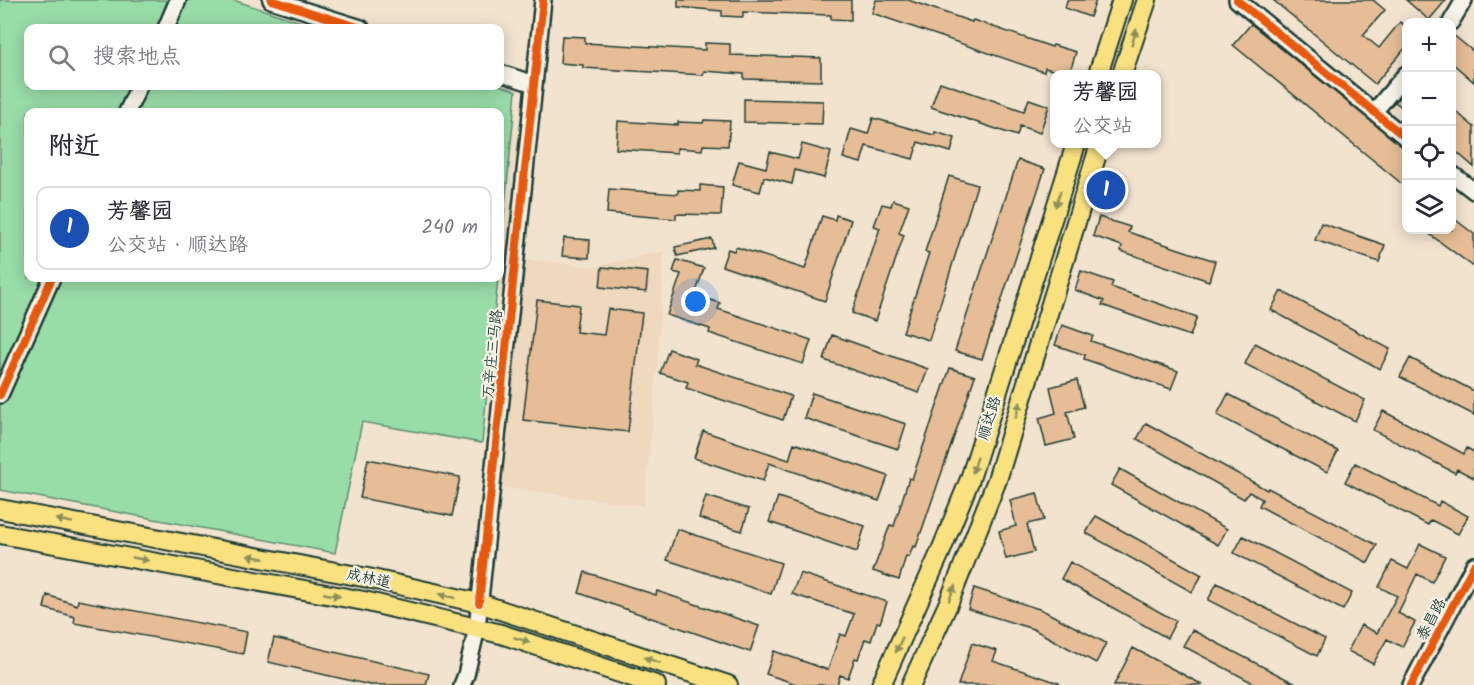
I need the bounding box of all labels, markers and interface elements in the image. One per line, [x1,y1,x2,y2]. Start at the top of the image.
map controls [1402,18,1456,234]
button: + [1402,18,1456,72]
search box [24,24,504,90]
one-way arrow [1130,28,1140,46]
text: 搜索地点 [93,40,181,75]
icon: search [45,41,78,74]
popup [1050,70,1161,148]
button: − [1402,72,1456,126]
text: 芳馨园 [1072,76,1139,111]
text: 公交站 [1072,111,1132,143]
text: 附近 [48,126,100,168]
button: locate [1402,126,1456,180]
pin: 1 [1086,168,1126,213]
button: layers [1402,180,1456,234]
one-way arrow [1053,190,1062,208]
text: 芳馨园 [107,195,173,230]
text: 1 [66,212,73,244]
text: 240 m [421,212,478,244]
text: 公交站 · 顺达路 [107,230,248,262]
your location [681,287,710,316]
street label: 万辛庄三马路 [476,308,510,400]
street label: 顺达路 [972,393,1008,443]
one-way arrow [1014,401,1023,419]
one-way arrow [969,456,979,474]
one-way arrow [54,516,73,525]
one-way arrow [246,552,265,561]
one-way arrow [131,555,150,564]
street label: 成林道 [344,563,393,595]
one-way arrow [947,584,957,602]
one-way arrow [437,590,456,600]
one-way arrow [323,591,342,600]
street label: 泰昌路 [1411,594,1453,645]
one-way arrow [513,636,531,646]
one-way arrow [894,637,904,655]
one-way arrow [643,655,661,665]

